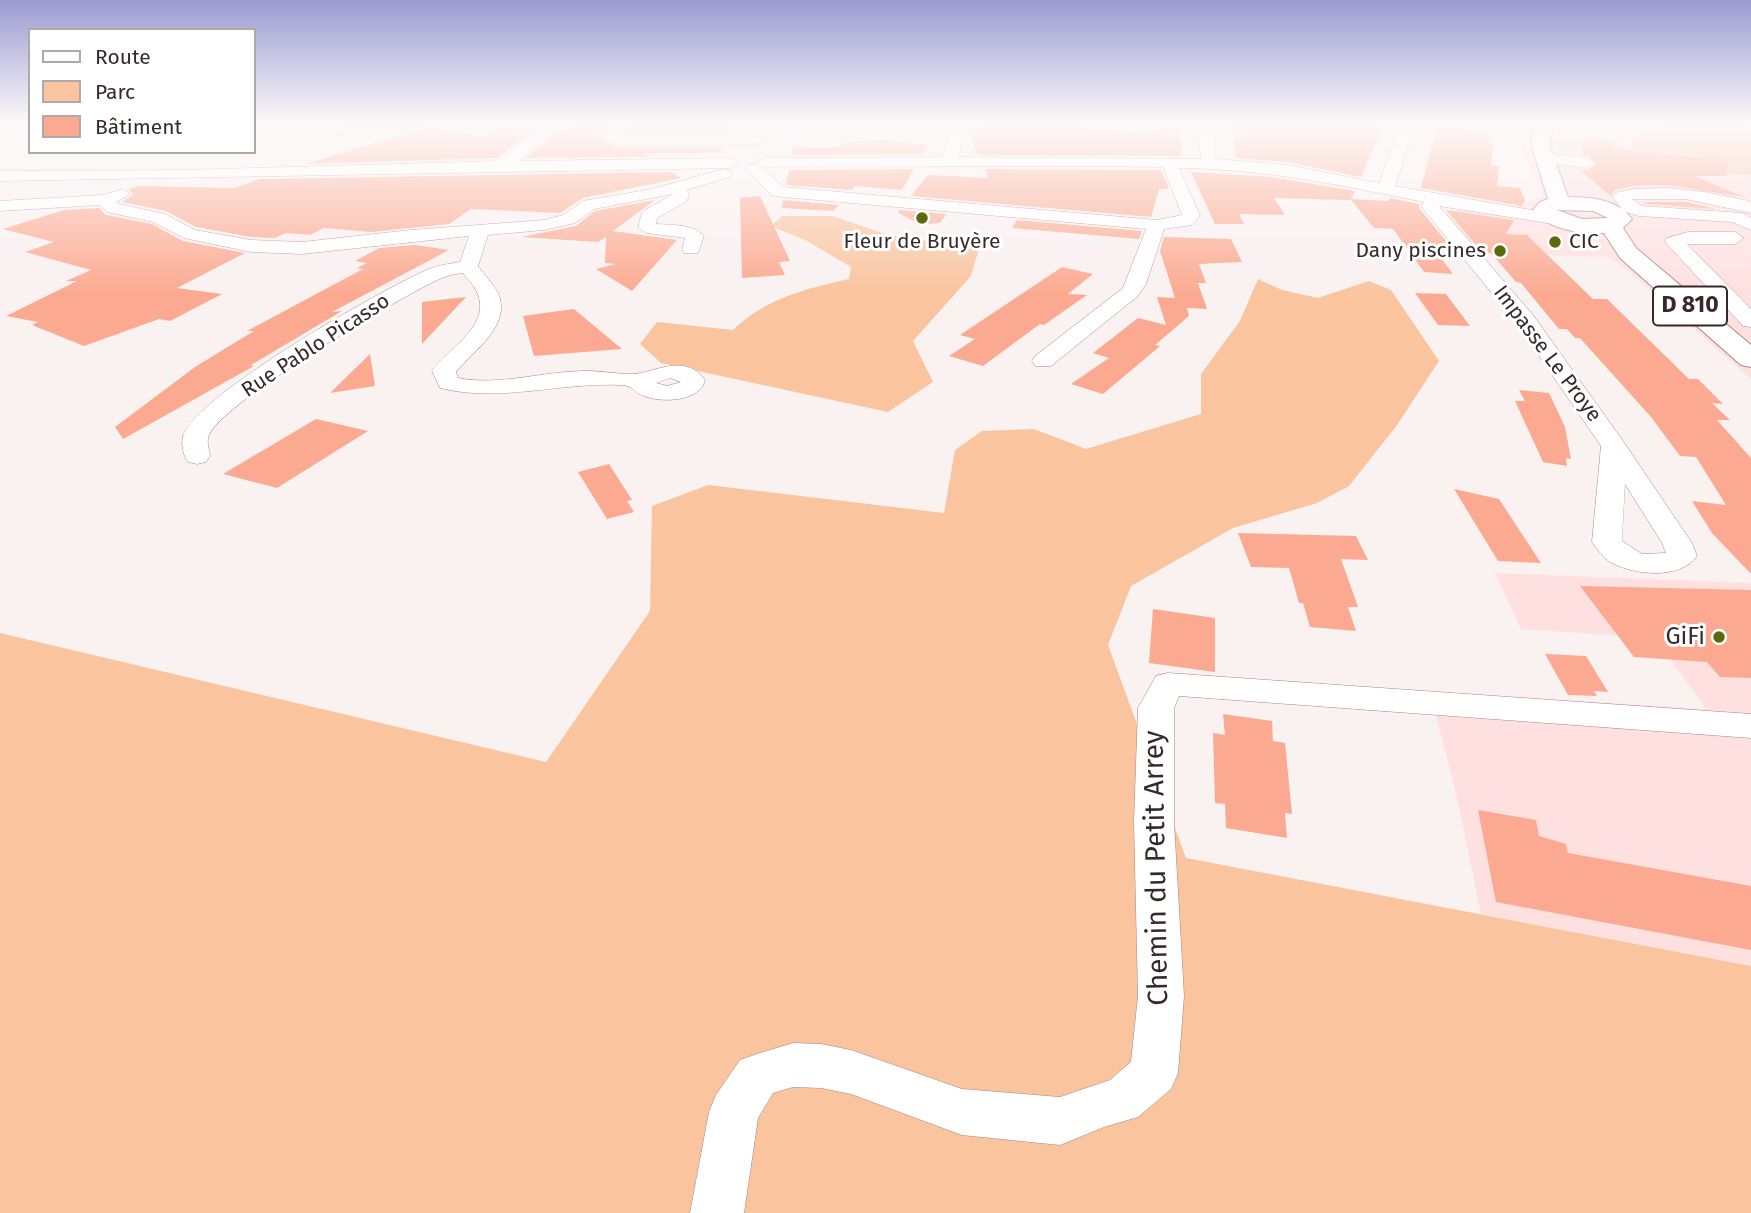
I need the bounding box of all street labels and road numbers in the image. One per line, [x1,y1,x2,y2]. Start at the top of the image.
street label: Impasse Le Proye [1488,281,1606,427]
road number: D 810 [1653,286,1727,326]
street label: Rue Pablo Picasso [237,289,395,403]
street label: Chemin du Petit Arrey [1138,730,1176,1006]

